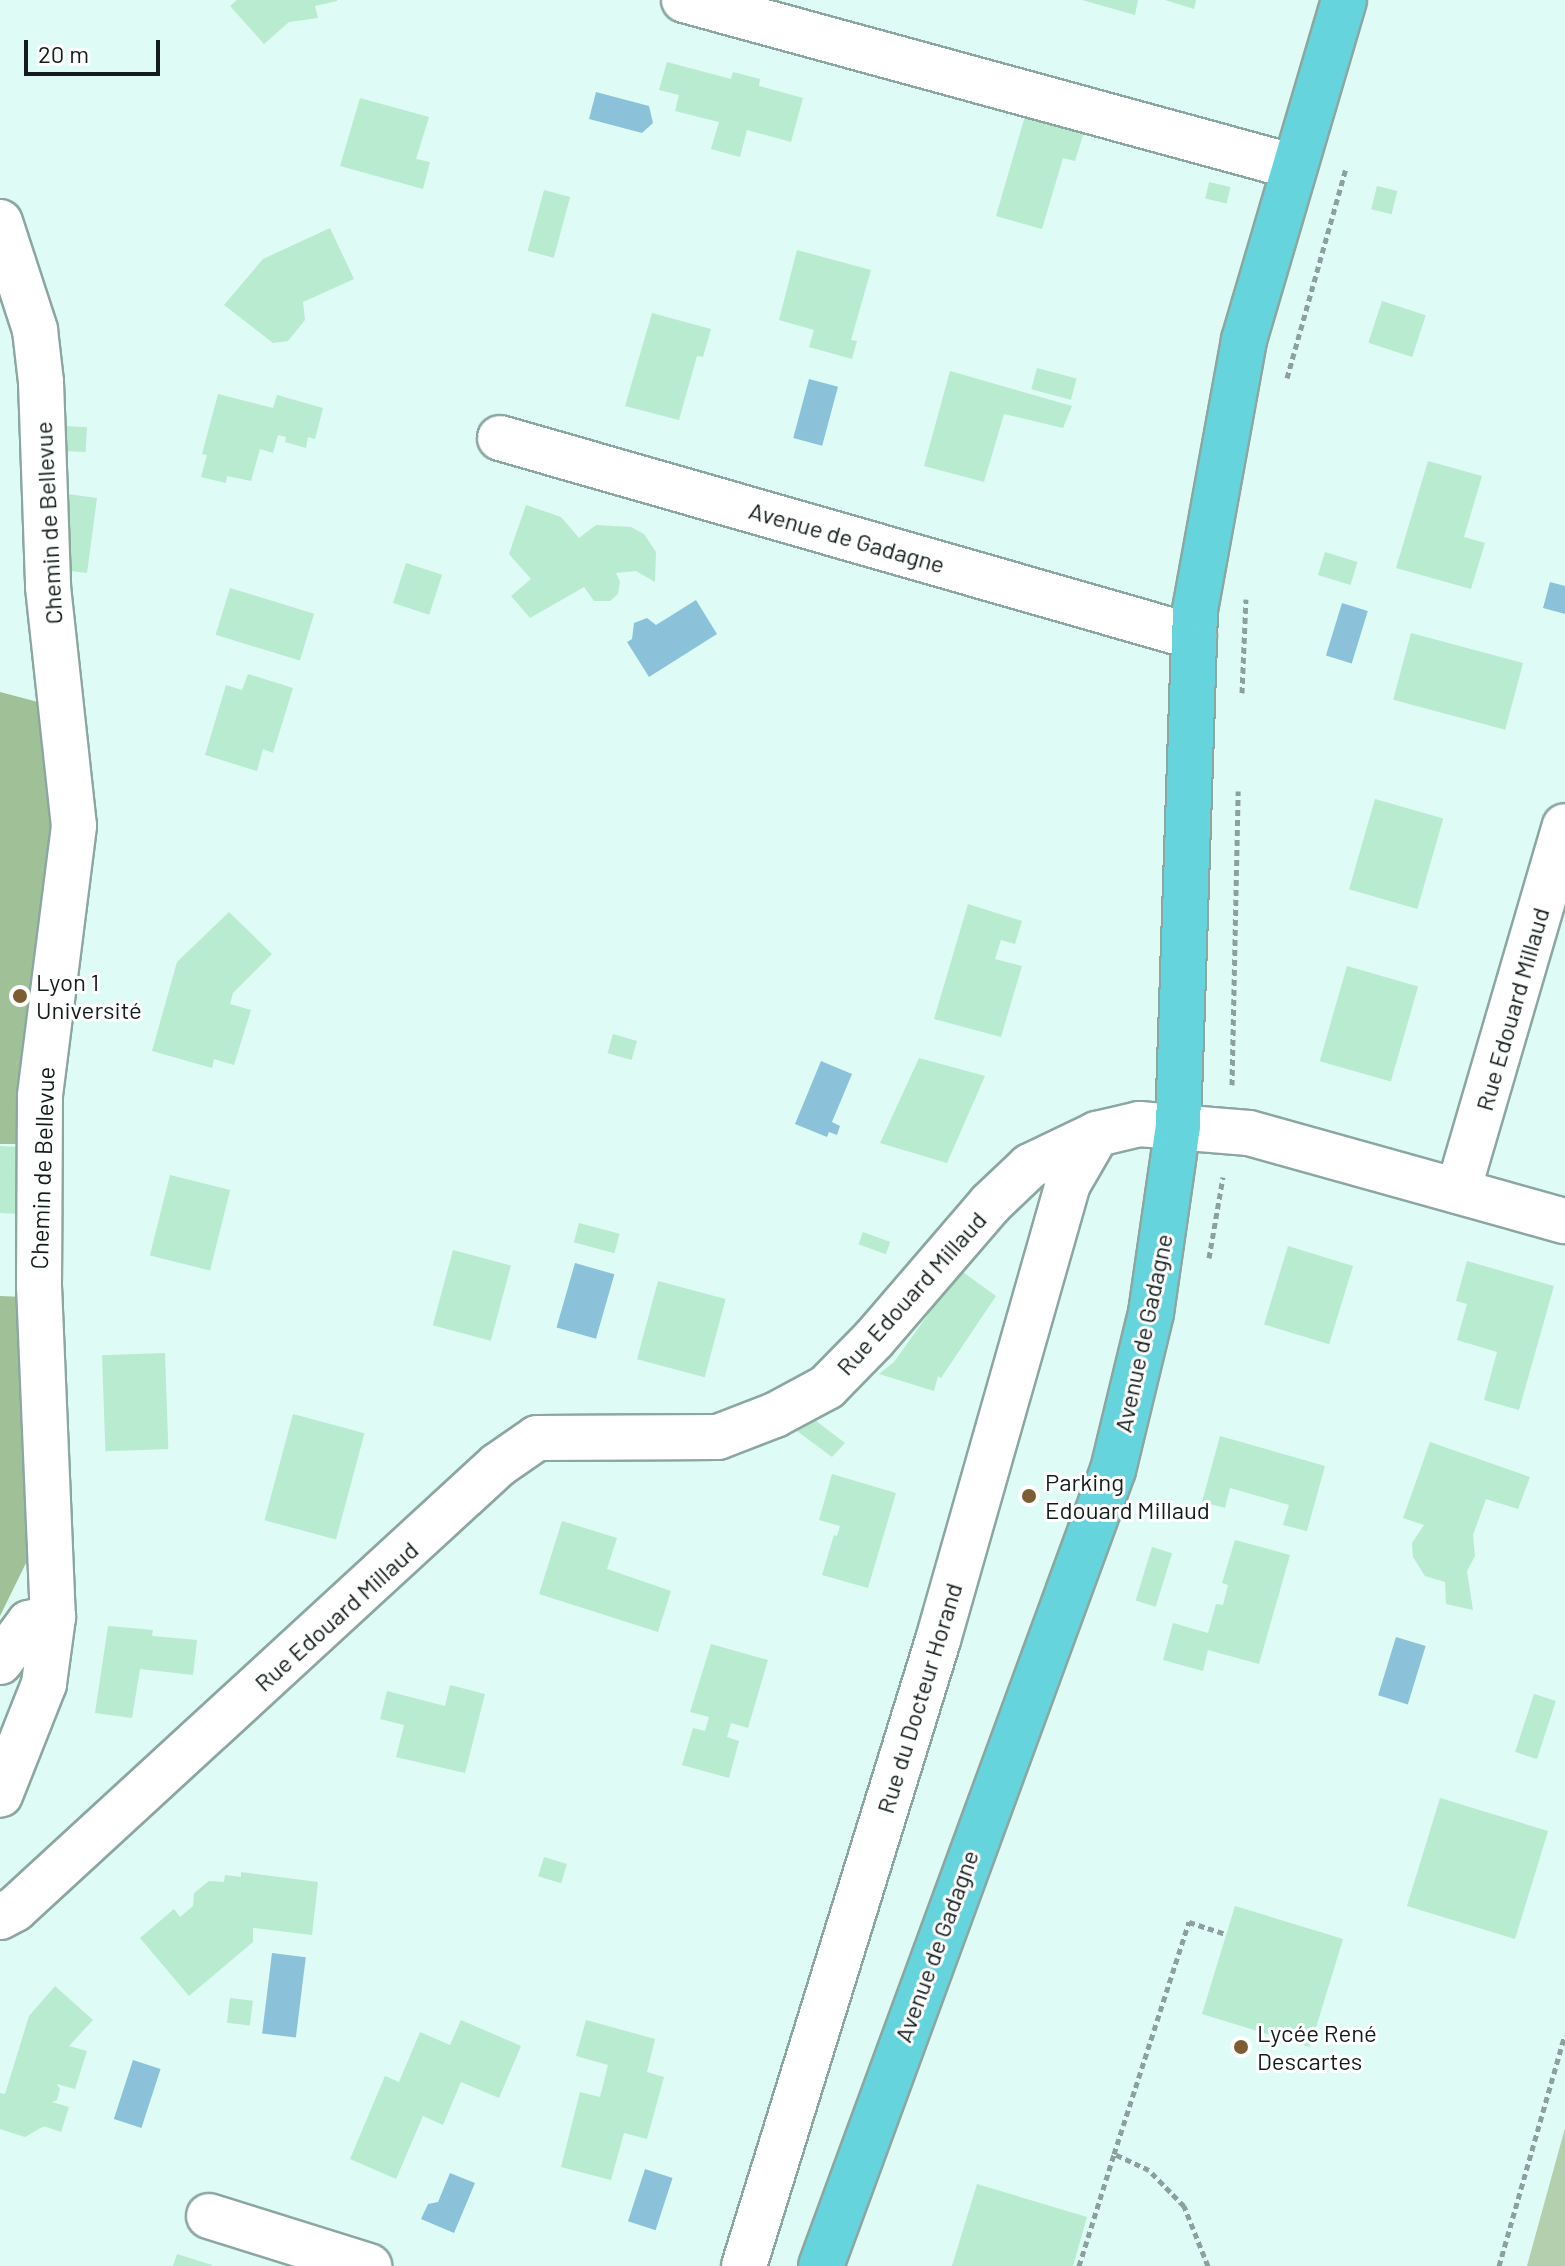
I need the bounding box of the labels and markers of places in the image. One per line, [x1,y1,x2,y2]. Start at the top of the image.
place label: Lyon 1 Université [36,968,142,1024]
marker: Lyon 1 Université [11,987,29,1005]
place label: Parking Edouard Millaud [1045,1468,1210,1524]
marker: Parking Edouard Millaud [1020,1487,1038,1505]
place label: Lycée René Descartes [1257,2019,1377,2075]
marker: Lycée René Descartes [1232,2038,1250,2056]

